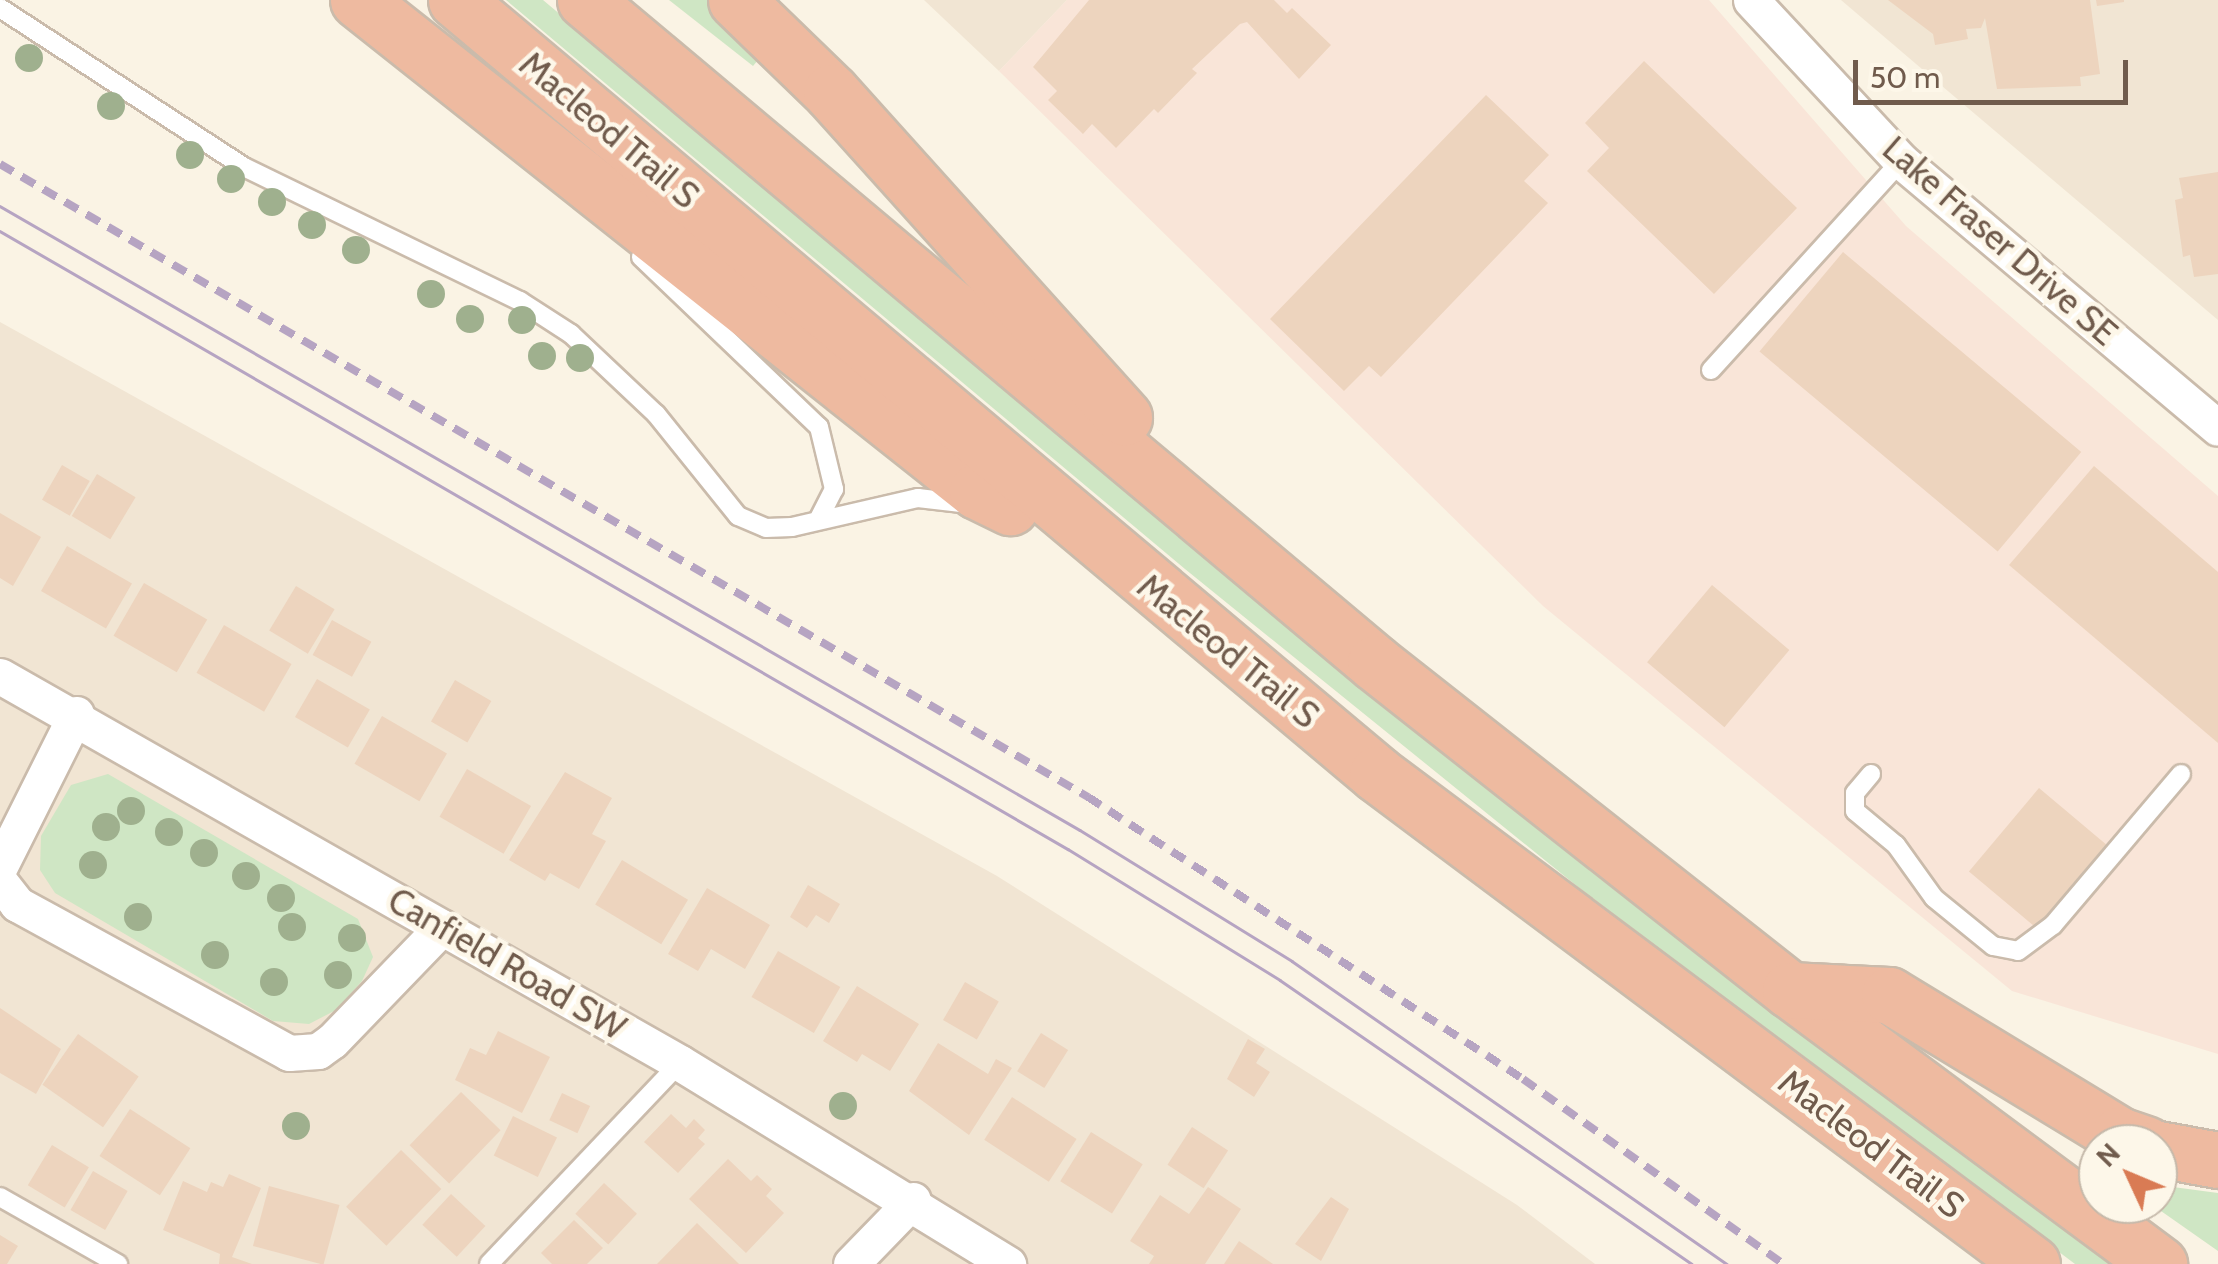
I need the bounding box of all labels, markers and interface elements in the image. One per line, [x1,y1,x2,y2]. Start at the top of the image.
scale bar [1858,40,2133,102]
street label: Macleod Trail S [511,43,707,217]
text: 50 m [1870,59,1940,96]
street label: Lake Fraser Drive SE [1874,128,2126,354]
street label: Macleod Trail S [1129,565,1327,737]
street label: Canfield Road SW [381,879,633,1049]
street label: Macleod Trail S [1770,1061,1972,1227]
north arrow [2078,1124,2178,1224]
text: N [2089,1136,2127,1173]

